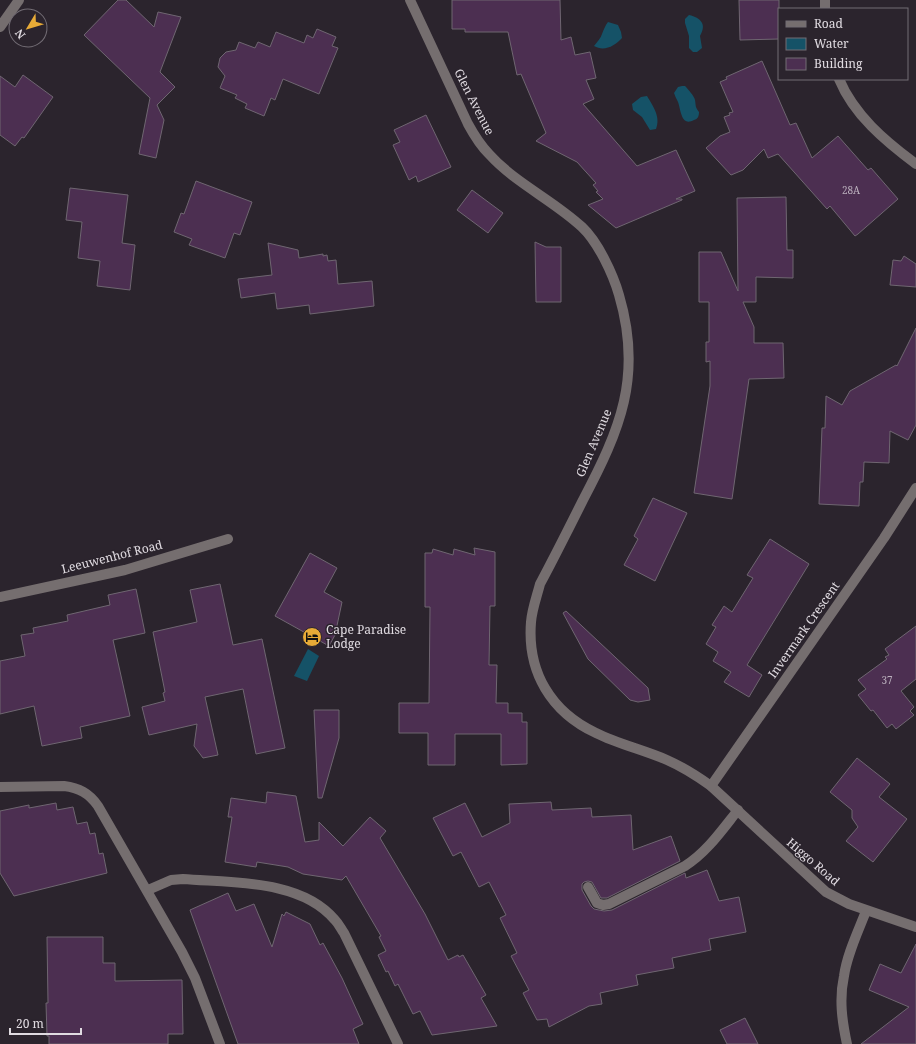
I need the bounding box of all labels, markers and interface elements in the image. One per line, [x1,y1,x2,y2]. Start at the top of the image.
north arrow [8,8,48,48]
legend [778,8,908,80]
text: Road [814,15,844,32]
text: N [11,26,28,42]
text: Water [814,35,849,52]
text: Building [814,55,863,72]
street label: Glen Avenue [450,66,498,138]
house number: 28A [842,183,861,197]
street label: Glen Avenue [572,406,616,479]
street label: Leeuwenhof Road [60,536,165,577]
street label: Invermark Crescent [764,578,843,681]
place label: Cape Paradise Lodge [326,621,406,652]
hotel icon: Cape Paradise Lodge [301,626,323,648]
house number: 37 [881,673,893,687]
street label: Higgo Road [783,834,844,890]
scale bar [10,1010,81,1036]
text: 20 m [16,1015,44,1032]

